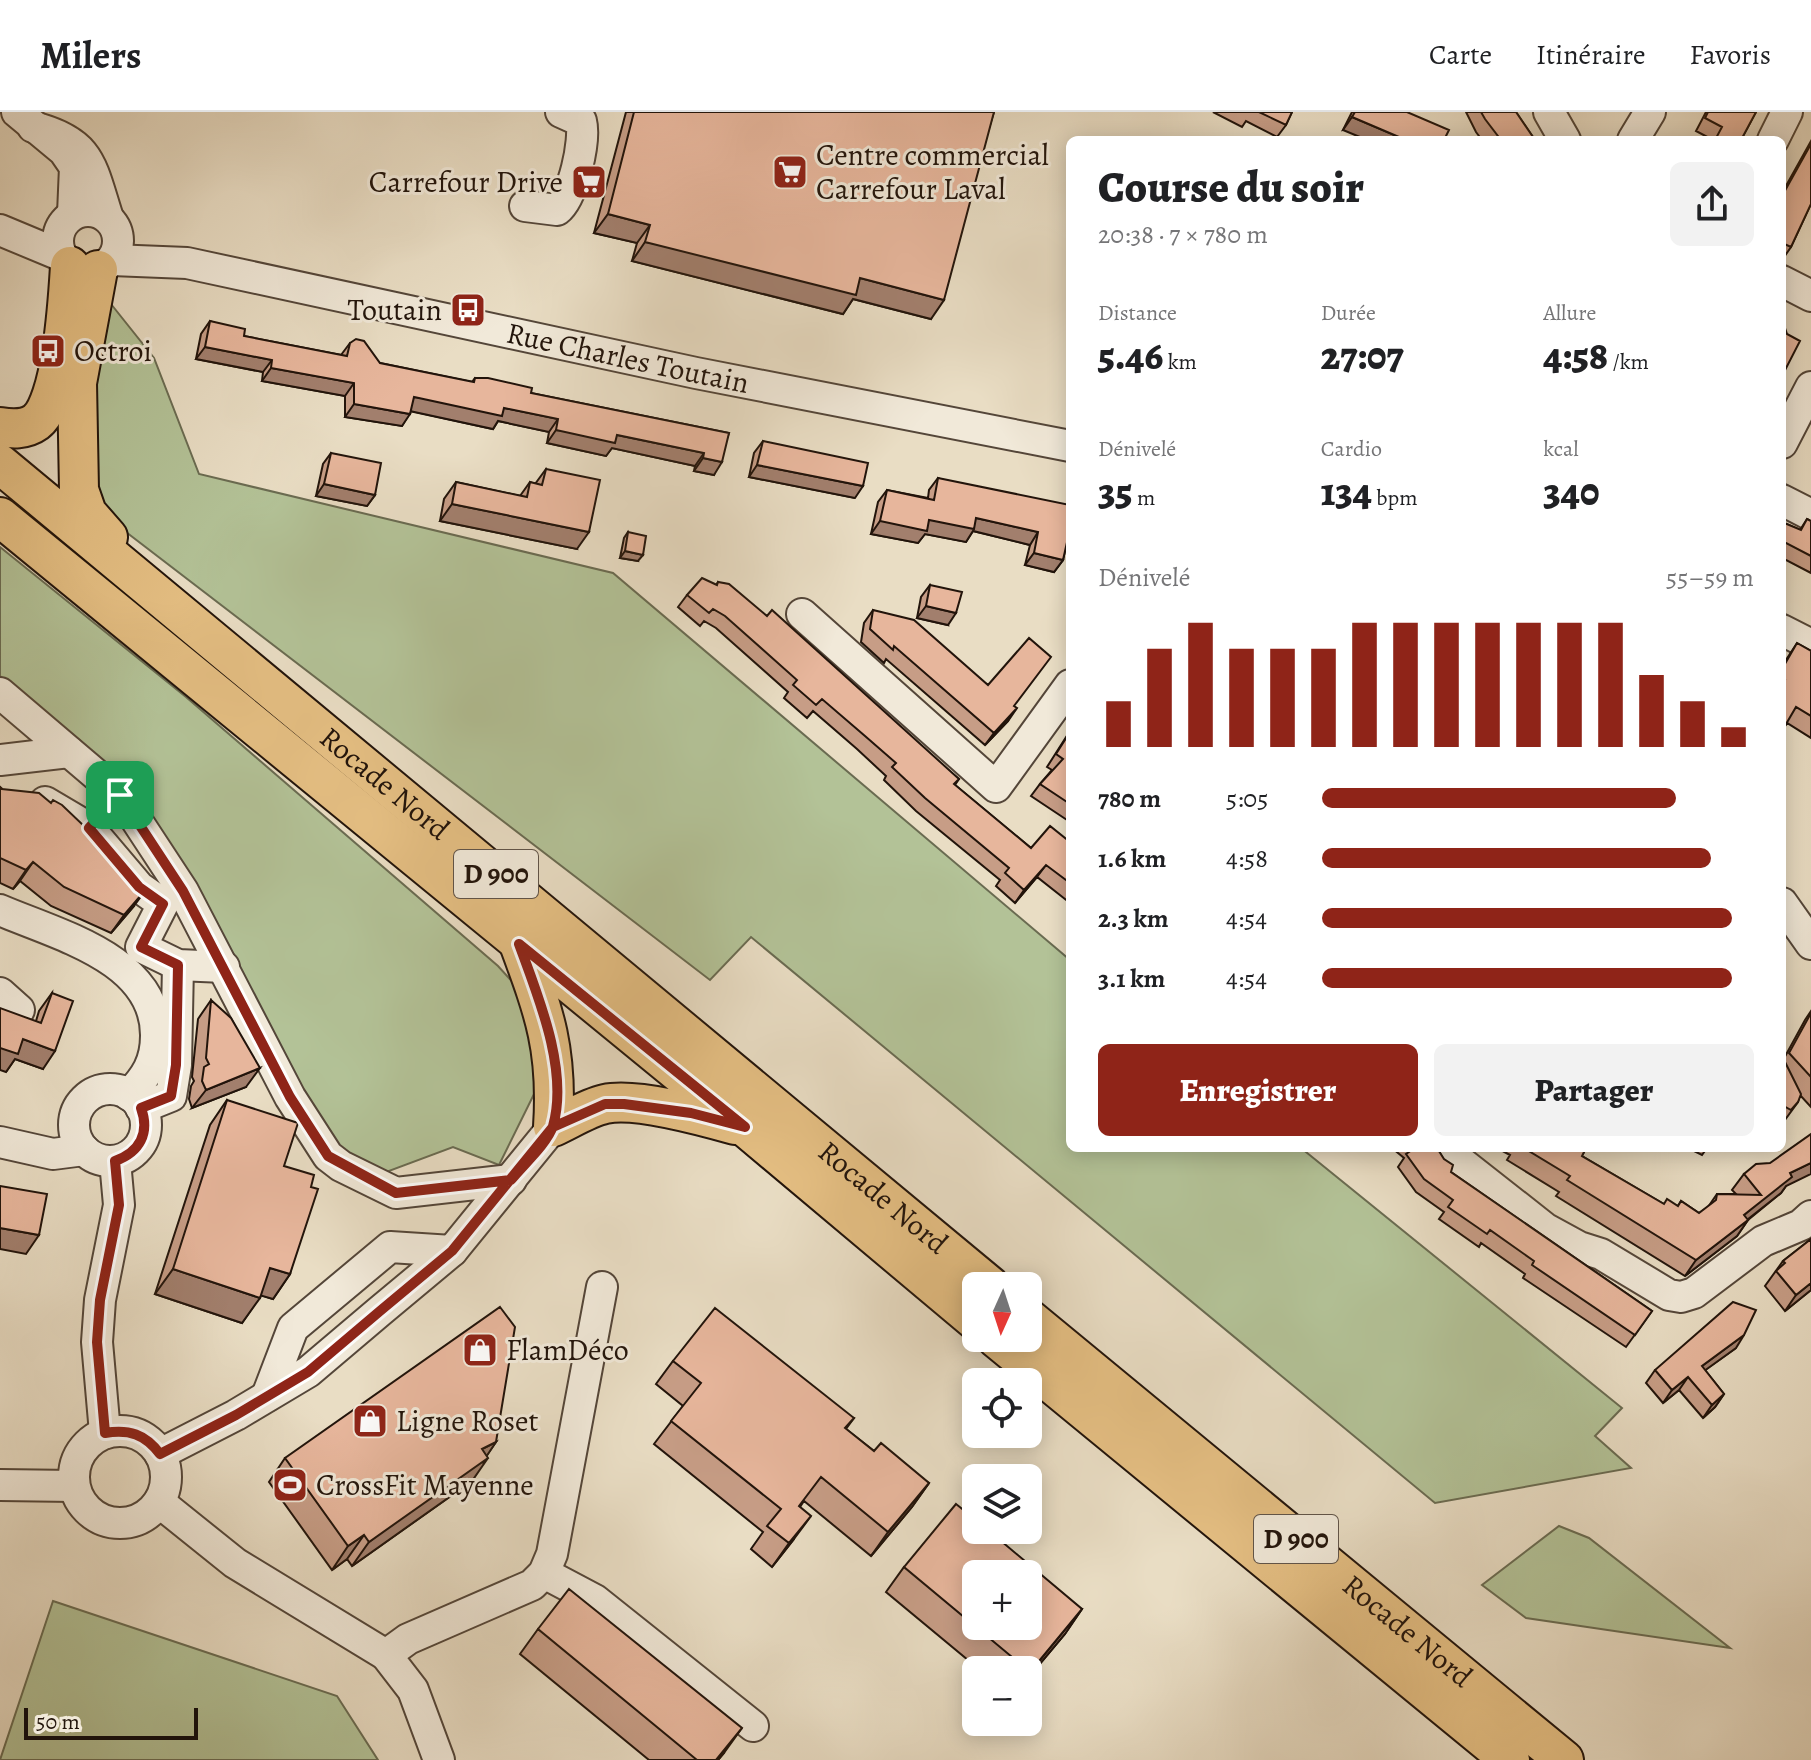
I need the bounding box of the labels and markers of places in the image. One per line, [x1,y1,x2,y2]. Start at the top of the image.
place label: Centre commercial Carrefour Laval [816,135,1049,209]
supermarket icon: Centre commercial Carrefour Laval [771,153,809,191]
place label: Carrefour Drive [369,162,563,202]
supermarket icon: Carrefour Drive [570,163,608,201]
place label: Toutain [347,290,442,330]
bus stop icon: Toutain [449,291,487,329]
place label: Octroi [74,331,152,371]
bus stop icon: Octroi [29,332,67,370]
pin [86,761,154,829]
place label: FlamDéco [506,1330,629,1370]
shop icon: FlamDéco [461,1331,499,1369]
place label: Ligne Roset [396,1401,538,1441]
shop icon: Ligne Roset [351,1402,389,1440]
place label: CrossFit Mayenne [316,1465,534,1505]
sports icon: CrossFit Mayenne [271,1466,309,1504]

